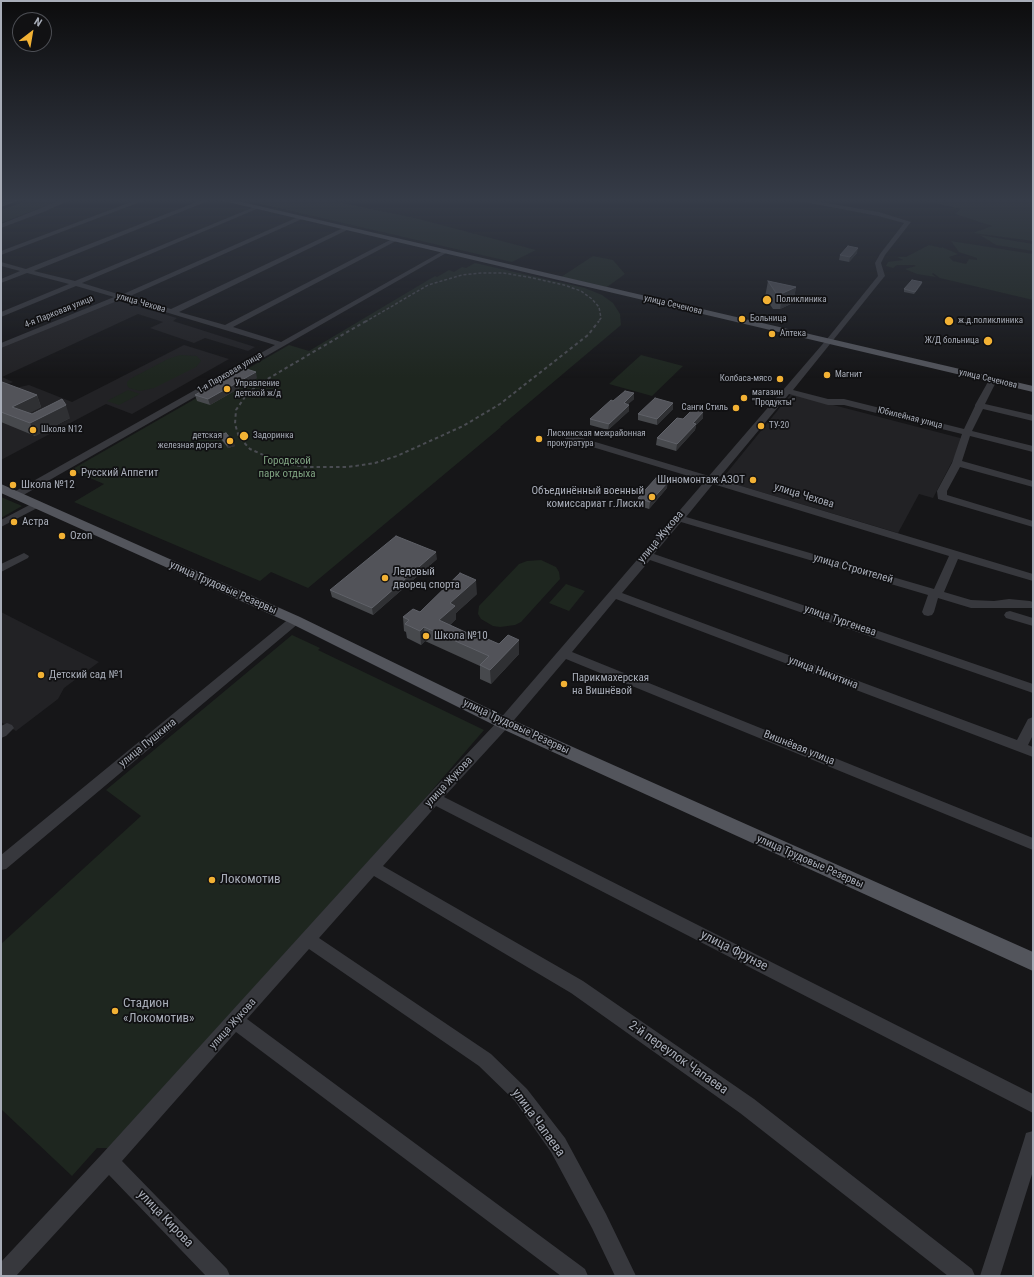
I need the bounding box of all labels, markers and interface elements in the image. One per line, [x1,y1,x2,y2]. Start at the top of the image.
north arrow [12,12,52,52]
text: N [32,15,44,29]
street label: улица Чехова [115,291,167,315]
street label: 4-я Парковая улица [23,293,95,331]
street label: улица Сеченова [643,293,703,317]
marker: Поликлиника [761,294,773,306]
place label: Поликлиника [776,295,827,305]
marker: Больница [737,314,747,324]
place label: Больница [750,314,786,324]
marker: ж.д.поликлиника [943,315,955,327]
place label: ж.д.поликлиника [958,316,1023,326]
marker: Аптека [767,329,777,339]
place label: Аптека [780,329,806,339]
marker: Ж/Д больница [982,335,994,347]
place label: Ж/Д больница [925,336,979,346]
street label: 1-я Парковая улица [196,350,264,396]
street label: улица Сеченова [958,367,1018,391]
marker: Магнит [822,370,832,380]
place label: Магнит [835,370,862,380]
place label: Колбаса-мясо [720,374,772,384]
marker: Колбаса-мясо [775,374,785,384]
place label: Управление детской ж/д [235,379,281,400]
marker: Управление детской ж/д [222,384,232,394]
place label: магазин "Продукты" [752,388,795,409]
marker: магазин "Продукты" [739,393,749,403]
place label: Санги Стиль [682,403,728,413]
marker: Санги Стиль [731,403,741,413]
street label: Юбилейная улица [877,405,943,431]
marker: ТУ-20 [756,421,766,431]
place label: ТУ-20 [769,421,789,431]
marker: Школа N12 [28,425,38,435]
place label: Школа N12 [41,425,82,435]
place label: Лискинская межрайонная прокуратура [547,429,646,450]
marker: Задоринка [238,430,250,442]
place label: детская железная дорога [158,431,222,452]
place label: Задоринка [253,431,294,441]
marker: Лискинская межрайонная прокуратура [534,434,544,444]
marker: детская железная дорога [225,436,235,446]
park label: Городской парк отдыха [258,454,316,480]
place label: Русский Аппетит [81,466,158,480]
marker: Русский Аппетит [68,468,78,478]
place label: Шиномонтаж АЗОТ [657,473,745,487]
marker: Шиномонтаж АЗОТ [748,475,758,485]
place label: Школа №12 [21,478,75,492]
marker: Школа №12 [8,480,18,490]
street label: улица Чехова [772,481,836,511]
place label: Объединённый военный комиссариат г.Лиски [531,484,644,510]
marker: Объединённый военный комиссариат г.Лиски [647,492,657,502]
street label: улица Жукова [635,508,687,566]
place label: Астра [22,515,49,529]
marker: Астра [9,517,19,527]
place label: Ozon [70,529,92,543]
marker: Ozon [57,531,67,541]
street label: улица Строителей [812,551,894,587]
street label: улица Трудовые Резервы [167,558,279,618]
place label: Ледовый дворец спорта [393,565,460,591]
marker: Ледовый дворец спорта [380,573,390,583]
street label: улица Тургенева [802,603,878,639]
place label: Школа №10 [434,629,488,643]
marker: Школа №10 [421,631,431,641]
street label: улица Никитина [786,654,860,692]
place label: Детский сад №1 [49,668,124,682]
marker: Детский сад №1 [36,670,46,680]
place label: Парикмахерская на Вишнёвой [572,671,649,697]
marker: Парикмахерская на Вишнёвой [559,679,569,689]
street label: улица Трудовые Резервы [461,697,571,757]
street label: улица Пушкина [117,716,179,770]
street label: Вишнёвая улица [762,728,836,768]
street label: улица Жукова [422,754,476,810]
street label: улица Трудовые Резервы [754,832,866,892]
place label: Локомотив [220,872,281,888]
marker: Локомотив [207,875,217,885]
street label: улица Фрунзе [698,927,770,975]
place label: Стадион «Локомотив» [123,996,195,1027]
street label: улица Жукова [207,996,259,1052]
marker: Стадион «Локомотив» [110,1006,120,1016]
street label: 2-й переулок Чапаева [625,1018,731,1098]
street label: улица Чапаева [508,1086,568,1160]
street label: улица Кирова [134,1187,196,1251]

